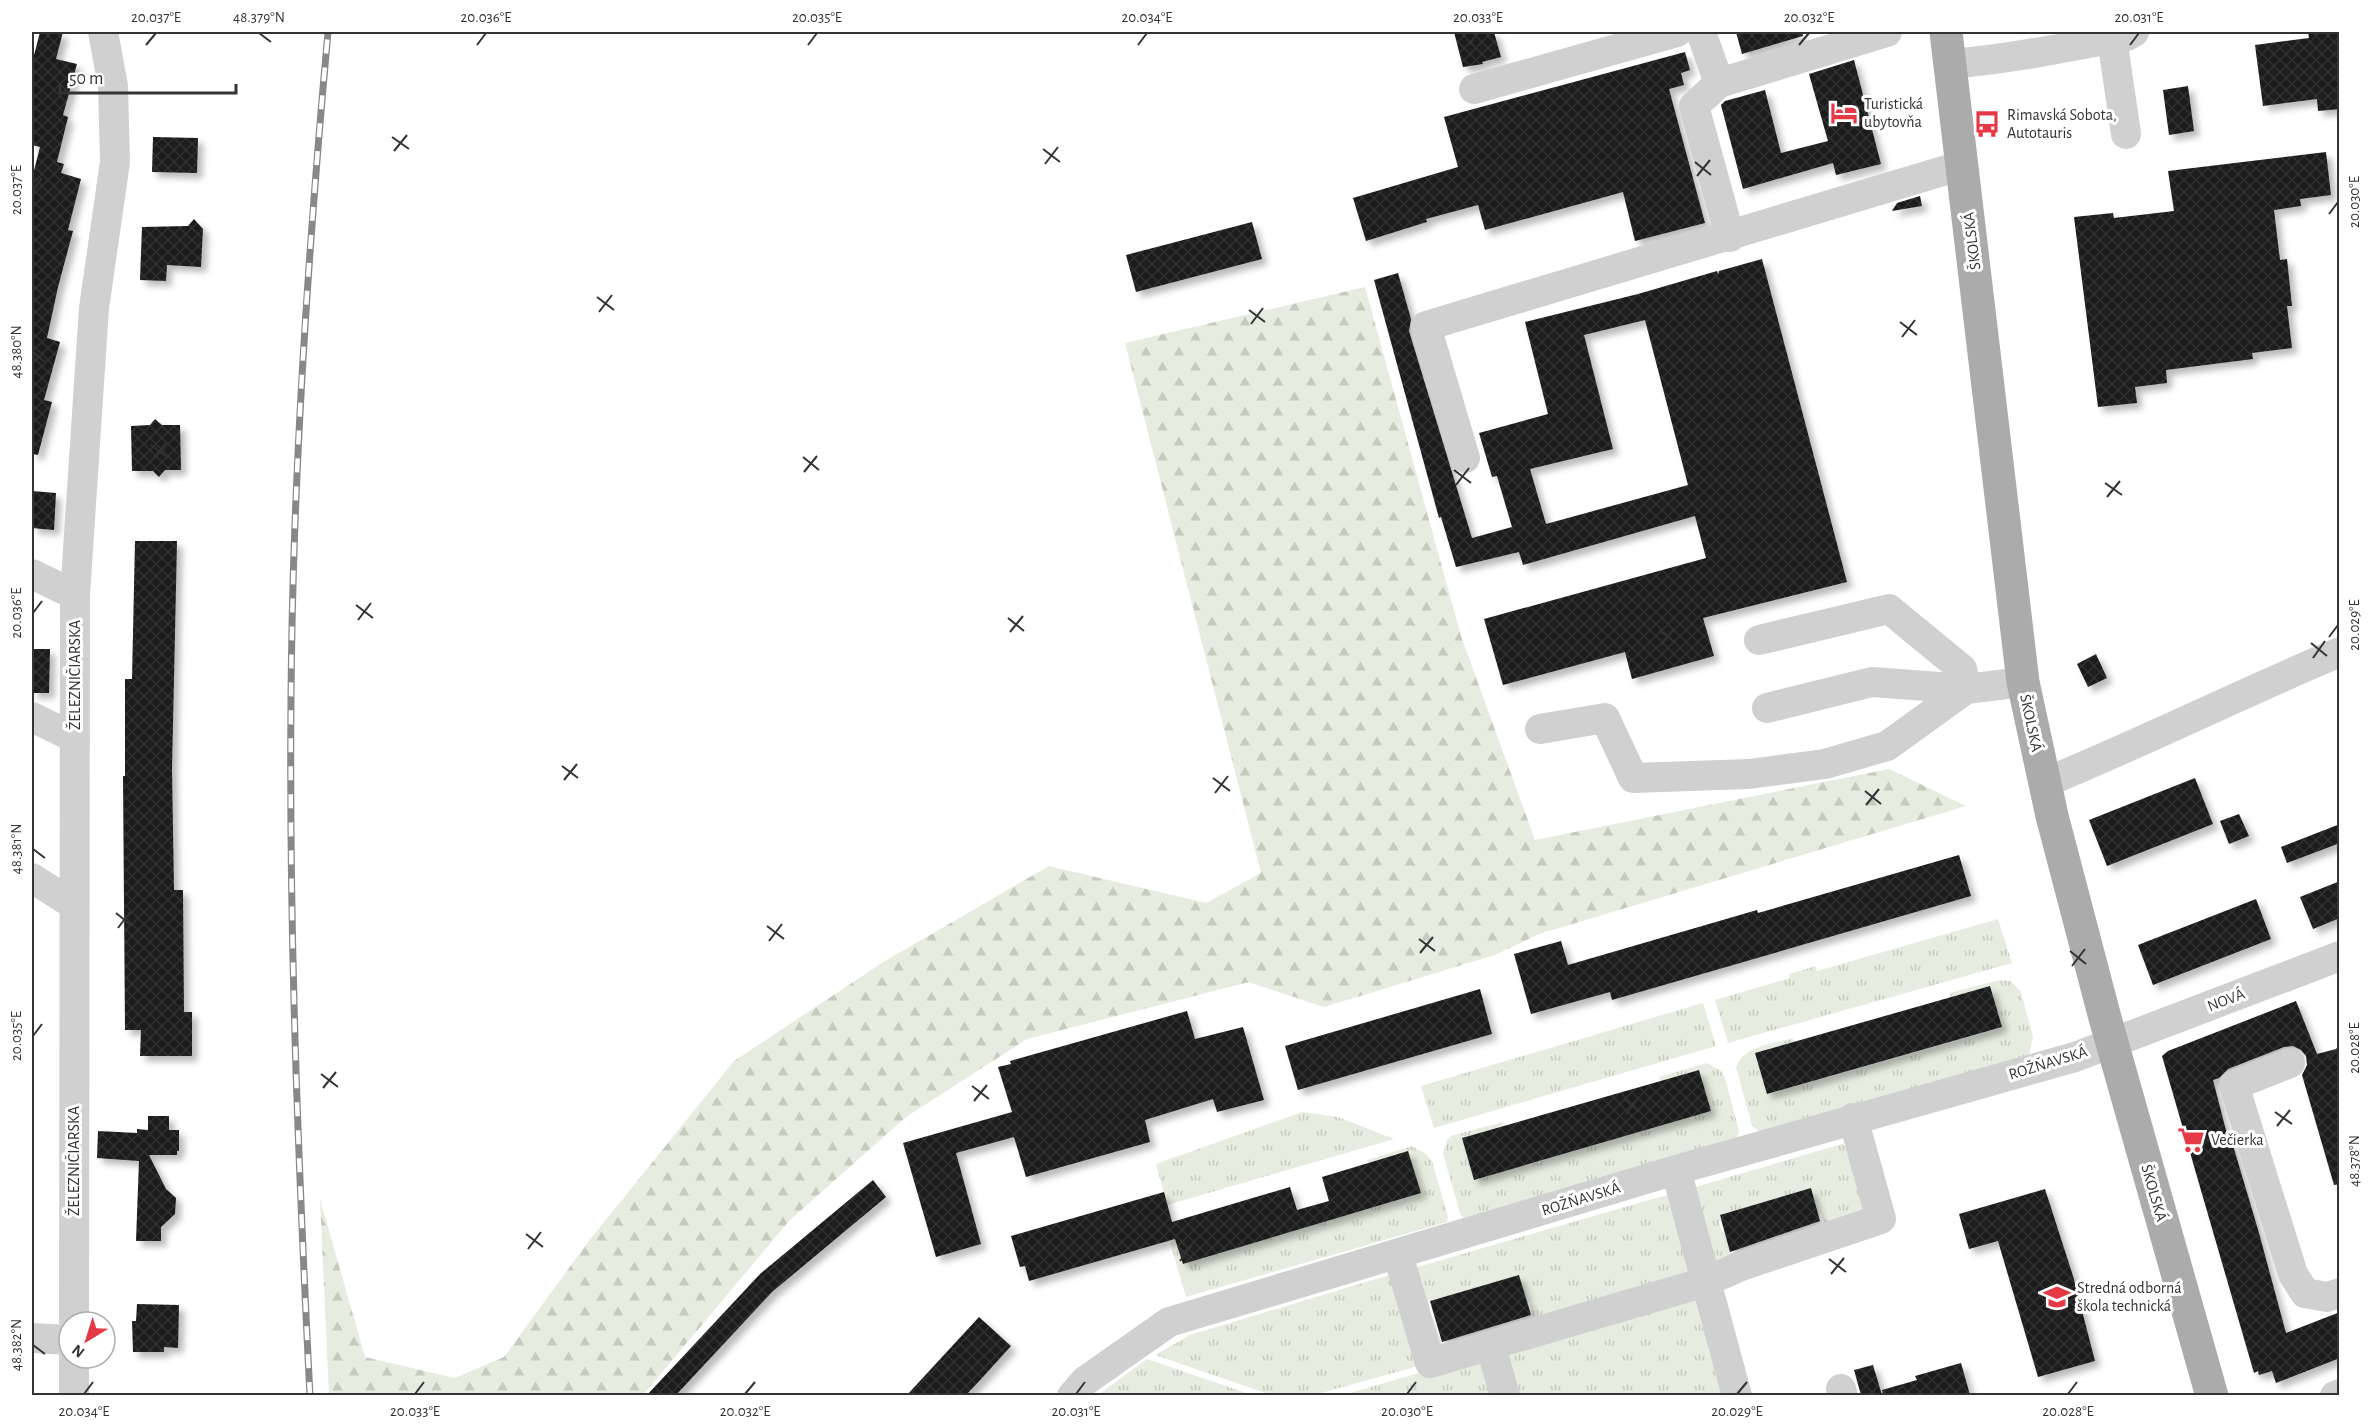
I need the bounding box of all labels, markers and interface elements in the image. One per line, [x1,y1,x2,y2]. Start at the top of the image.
text: 20.037°E [131,10,181,25]
text: 48.379°N [233,10,285,25]
text: 20.036°E [461,10,511,25]
text: 20.035°E [792,10,842,25]
text: 20.034°E [1121,10,1173,25]
text: 20.033°E [1453,10,1503,25]
text: 20.032°E [1784,10,1834,25]
text: 20.031°E [2114,10,2164,25]
scale bar [60,57,236,95]
text: 50 m [69,70,103,88]
place label: Turistická ubytovňa [1864,96,1923,131]
hotel icon: Turistická ubytovňa [1829,98,1859,128]
place label: Rimavská Sobota, Autotauris [2007,107,2117,141]
bus stop icon: Rimavská Sobota, Autotauris [1972,109,2002,139]
text: 20.037°E [9,165,24,215]
text: 20.030°E [2347,176,2362,228]
street label: ŠKOLSKÁ [1959,211,1983,271]
text: 48.380°N [9,325,24,379]
text: 20.036°E [9,588,24,638]
text: 20.029°E [2347,599,2362,651]
street label: ŽELEZNIČIARSKA [65,620,83,730]
street label: ŠKOLSKÁ [2017,692,2047,753]
text: 48.381°N [9,824,24,874]
street label: NOVÁ [2204,984,2247,1014]
text: 20.035°E [9,1011,24,1061]
text: 20.028°E [2347,1022,2362,1074]
street label: ROŽŇAVSKÁ [2006,1042,2089,1083]
street label: ŽELEZNIČIARSKA [64,1106,82,1216]
supermarket icon: Večierka [2176,1125,2206,1155]
place label: Večierka [2211,1132,2264,1148]
text: 48.378°N [2347,1135,2362,1187]
street label: ŠKOLSKÁ [2138,1162,2172,1223]
street label: ROŽŇAVSKÁ [1539,1178,1622,1219]
place label: Stredná odborná škola technická [2077,1280,2182,1314]
school or university icon: Stredná odborná škola technická [2042,1282,2072,1312]
north arrow [57,1310,117,1370]
text: 48.382°N [9,1319,24,1371]
text: N [69,1341,88,1361]
text: 20.034°E [58,1404,110,1419]
text: 20.033°E [390,1404,440,1419]
text: 20.032°E [720,1404,770,1419]
text: 20.031°E [1051,1404,1101,1419]
text: 20.030°E [1381,1404,1433,1419]
text: 20.029°E [1711,1404,1763,1419]
text: 20.028°E [2042,1404,2094,1419]

